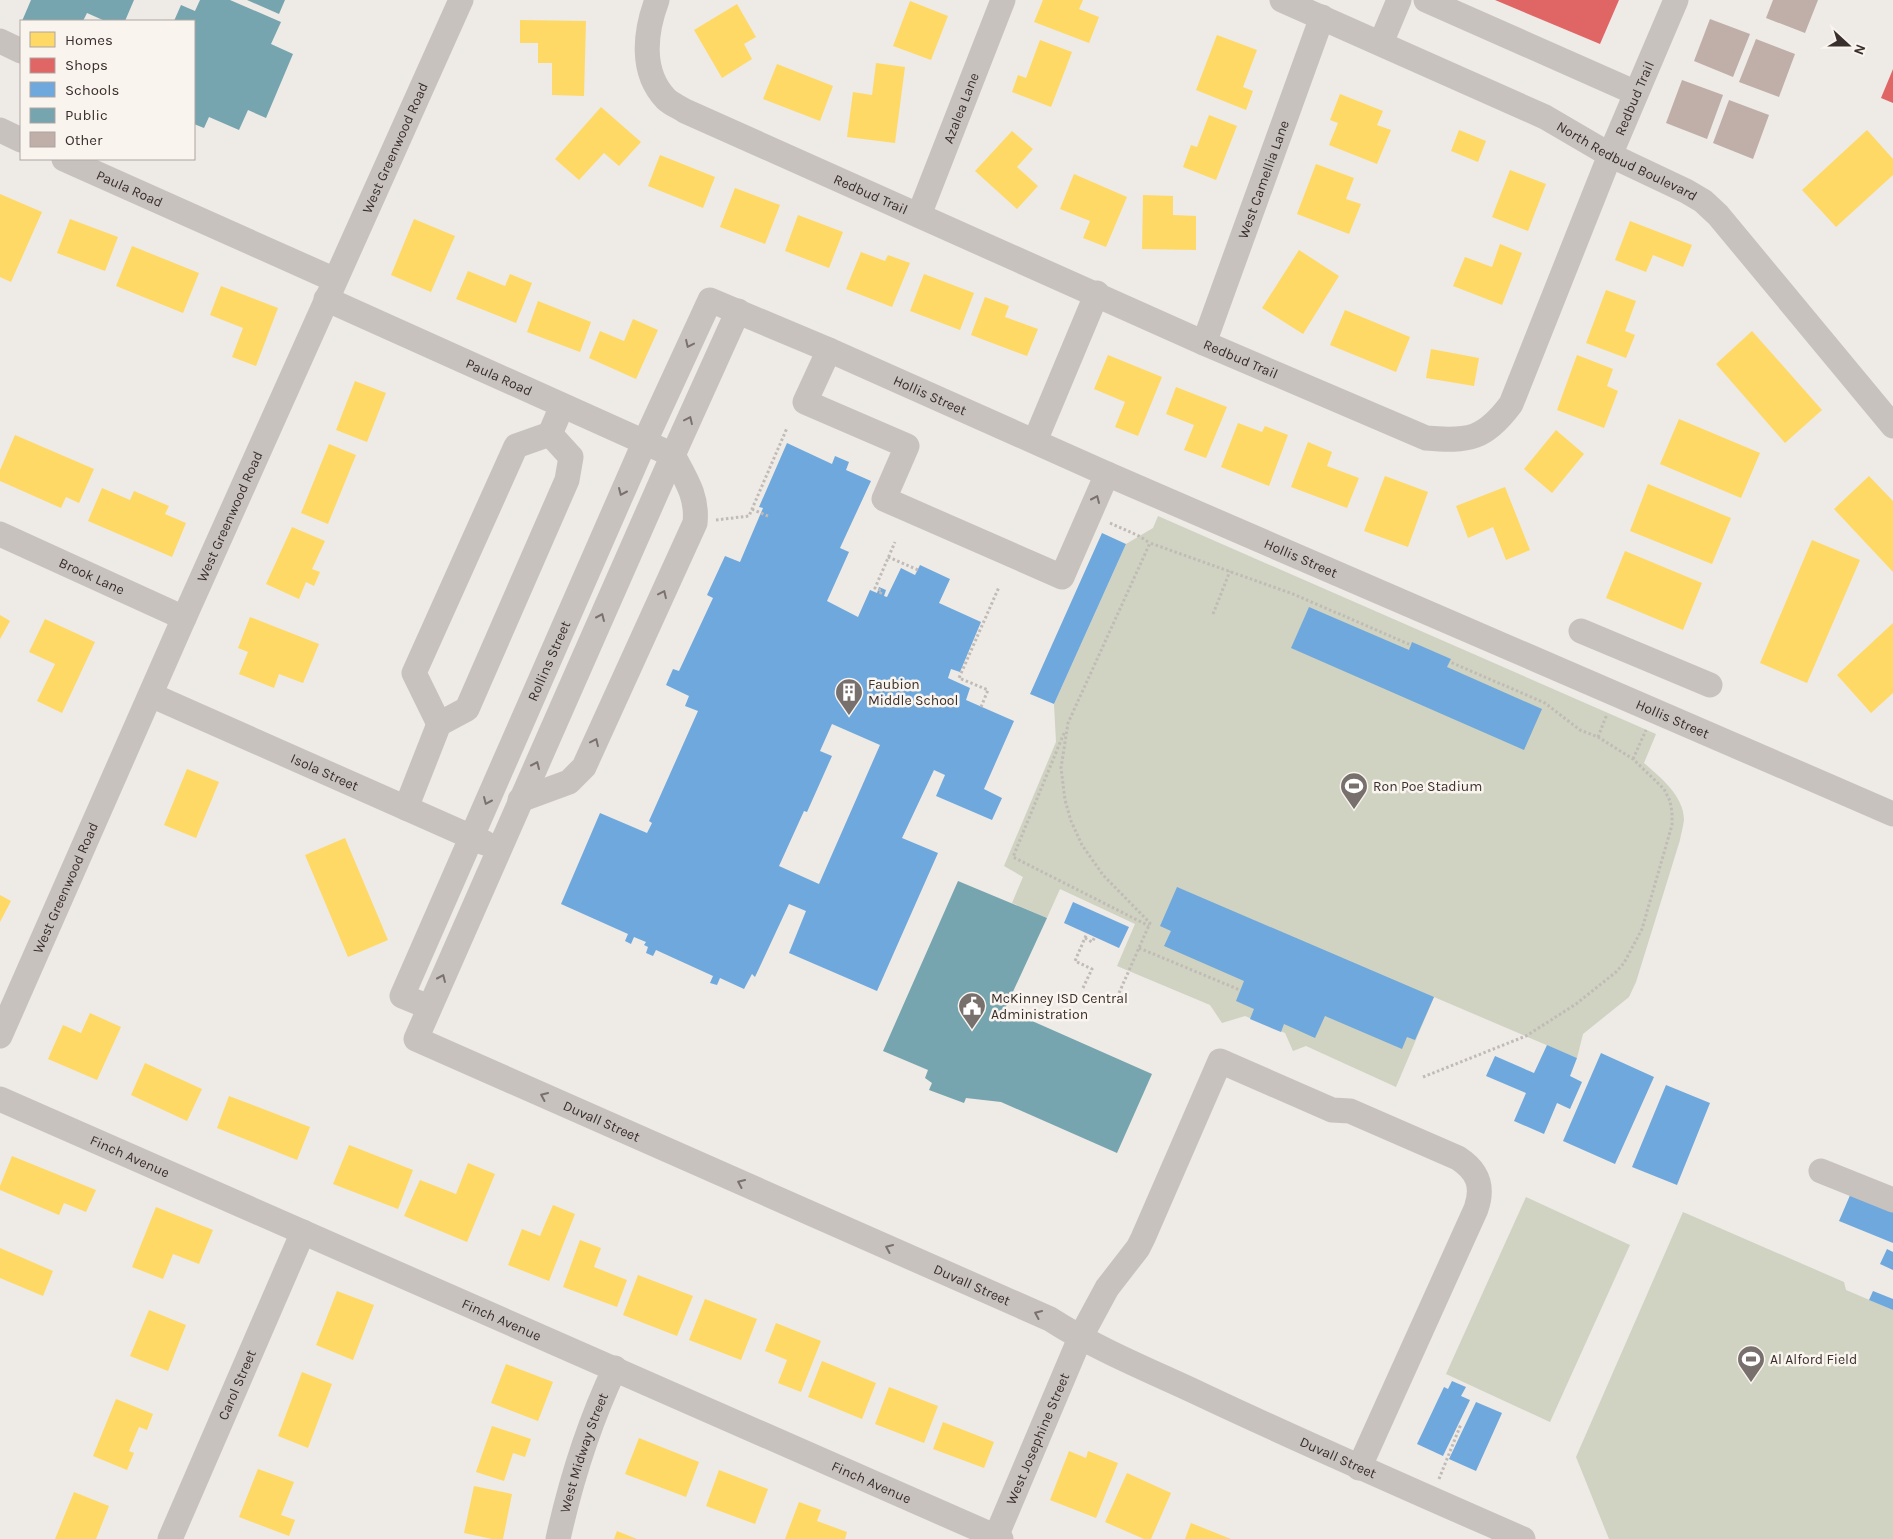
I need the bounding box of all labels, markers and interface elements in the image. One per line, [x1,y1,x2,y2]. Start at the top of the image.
legend [20,20,195,160]
north arrow [1823,20,1873,70]
text: Homes [65,31,113,49]
text: N [1850,42,1869,57]
text: Shops [65,56,108,74]
street label: Redbud Trail [1611,58,1658,138]
street label: Azalea Lane [939,70,982,146]
street label: West Greenwood Road [358,80,431,216]
text: Schools [65,81,119,99]
text: Public [65,106,108,124]
street label: North Redbud Boulevard [1554,117,1700,204]
street label: West Camellia Lane [1234,118,1292,241]
text: Other [65,131,103,149]
street label: Paula Road [94,166,166,211]
street label: Redbud Trail [831,170,911,218]
street label: Redbud Trail [1201,335,1281,382]
one-way arrow [685,339,696,348]
street label: Paula Road [463,355,535,399]
street label: Hollis Street [891,371,969,419]
one-way arrow [682,416,693,425]
street label: West Greenwood Road [193,448,266,584]
one-way arrow [618,487,629,496]
one-way arrow [1090,495,1101,504]
street label: Hollis Street [1262,535,1340,581]
street label: Brook Lane [56,554,127,598]
one-way arrow [657,590,667,599]
one-way arrow [595,613,606,622]
street label: Rollins Street [524,618,574,704]
place label: Faubion Middle School [868,676,958,709]
building icon: Faubion Middle School [834,677,864,716]
street label: Hollis Street [1633,695,1712,742]
one-way arrow [589,738,600,747]
street label: Isola Street [288,750,361,794]
one-way arrow [529,761,540,770]
sports icon: Ron Poe Stadium [1339,771,1369,810]
place label: Ron Poe Stadium [1373,778,1482,795]
one-way arrow [482,796,493,805]
street label: West Greenwood Road [29,820,102,956]
one-way arrow [436,974,447,983]
place label: McKinney ISD Central Administration [991,990,1128,1023]
public building icon: McKinney ISD Central Administration [957,991,987,1030]
one-way arrow [540,1091,549,1102]
street label: Duvall Street [561,1097,643,1145]
street label: Finch Avenue [88,1131,172,1181]
one-way arrow [737,1178,746,1189]
one-way arrow [885,1244,894,1255]
street label: Duvall Street [931,1260,1013,1309]
street label: Finch Avenue [459,1295,544,1344]
one-way arrow [1034,1309,1043,1320]
sports icon: Al Alford Field [1736,1344,1766,1383]
street label: Carol Street [214,1347,259,1423]
place label: Al Alford Field [1770,1351,1857,1368]
street label: West Josephine Street [1002,1370,1073,1507]
street label: West Midway Street [556,1390,611,1515]
street label: Duvall Street [1297,1433,1379,1482]
street label: Finch Avenue [829,1457,914,1507]

